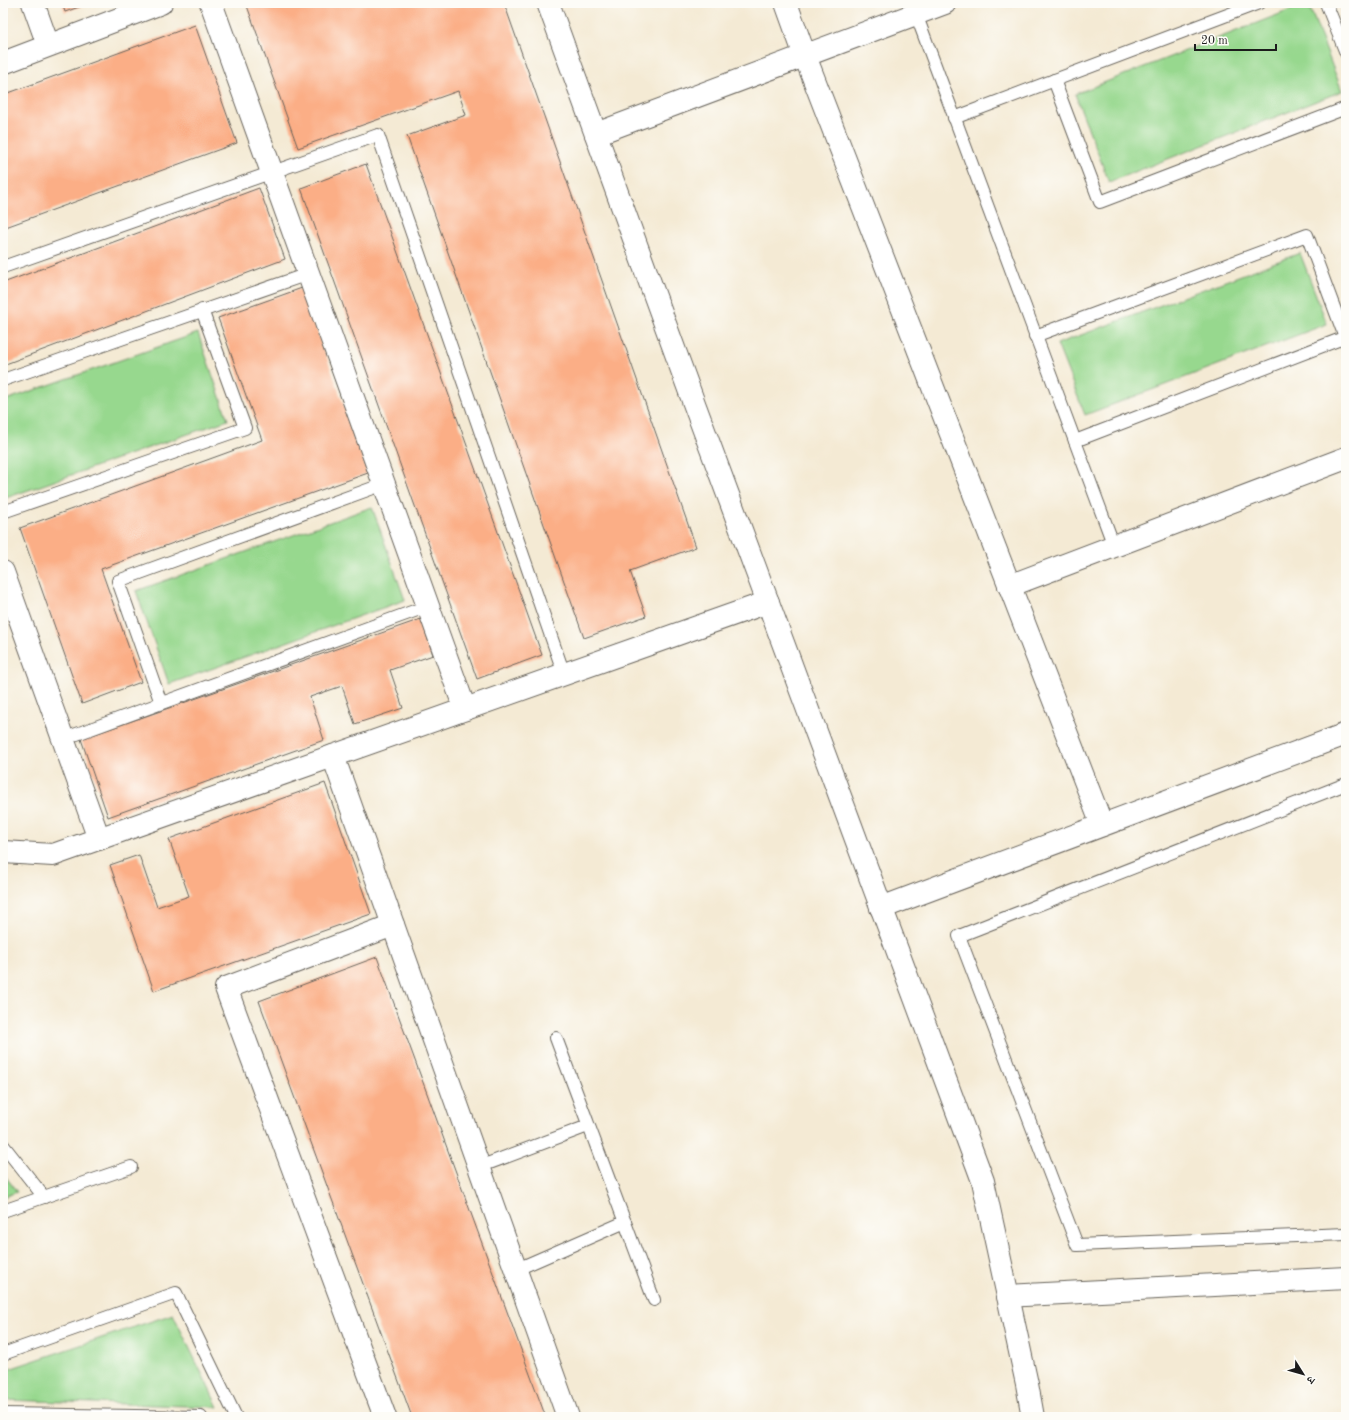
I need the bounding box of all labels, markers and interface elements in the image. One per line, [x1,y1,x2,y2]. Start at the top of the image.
scale bar [1195,26,1276,52]
text: 20 m [1201,35,1228,47]
north arrow [1283,1354,1323,1394]
text: उ [1303,1373,1316,1386]

